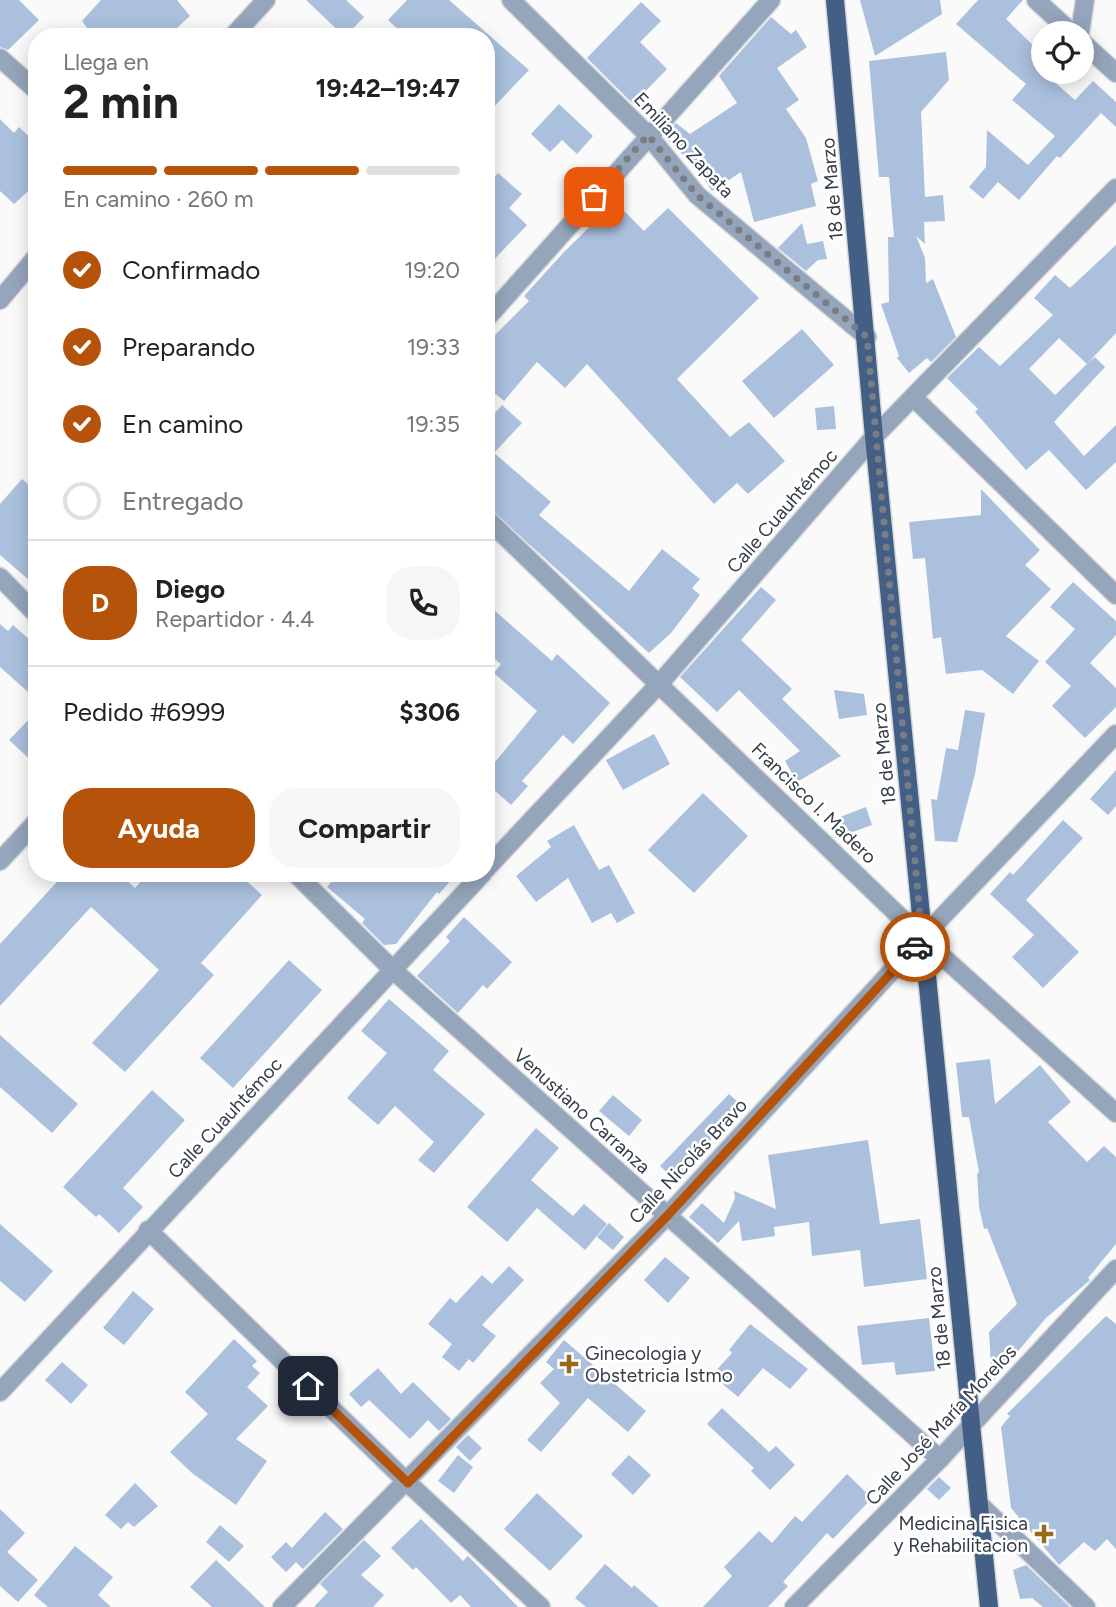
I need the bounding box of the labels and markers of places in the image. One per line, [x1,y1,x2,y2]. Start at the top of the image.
pin [564,167,624,227]
place label: Ginecologia y Obstetricia Istmo [585,1342,733,1387]
marker: Ginecologia y Obstetricia Istmo [559,1354,579,1374]
pin [278,1356,338,1416]
place label: Medicina Fisica y Rehabilitacion [893,1512,1028,1557]
marker: Medicina Fisica y Rehabilitacion [1034,1524,1054,1544]

